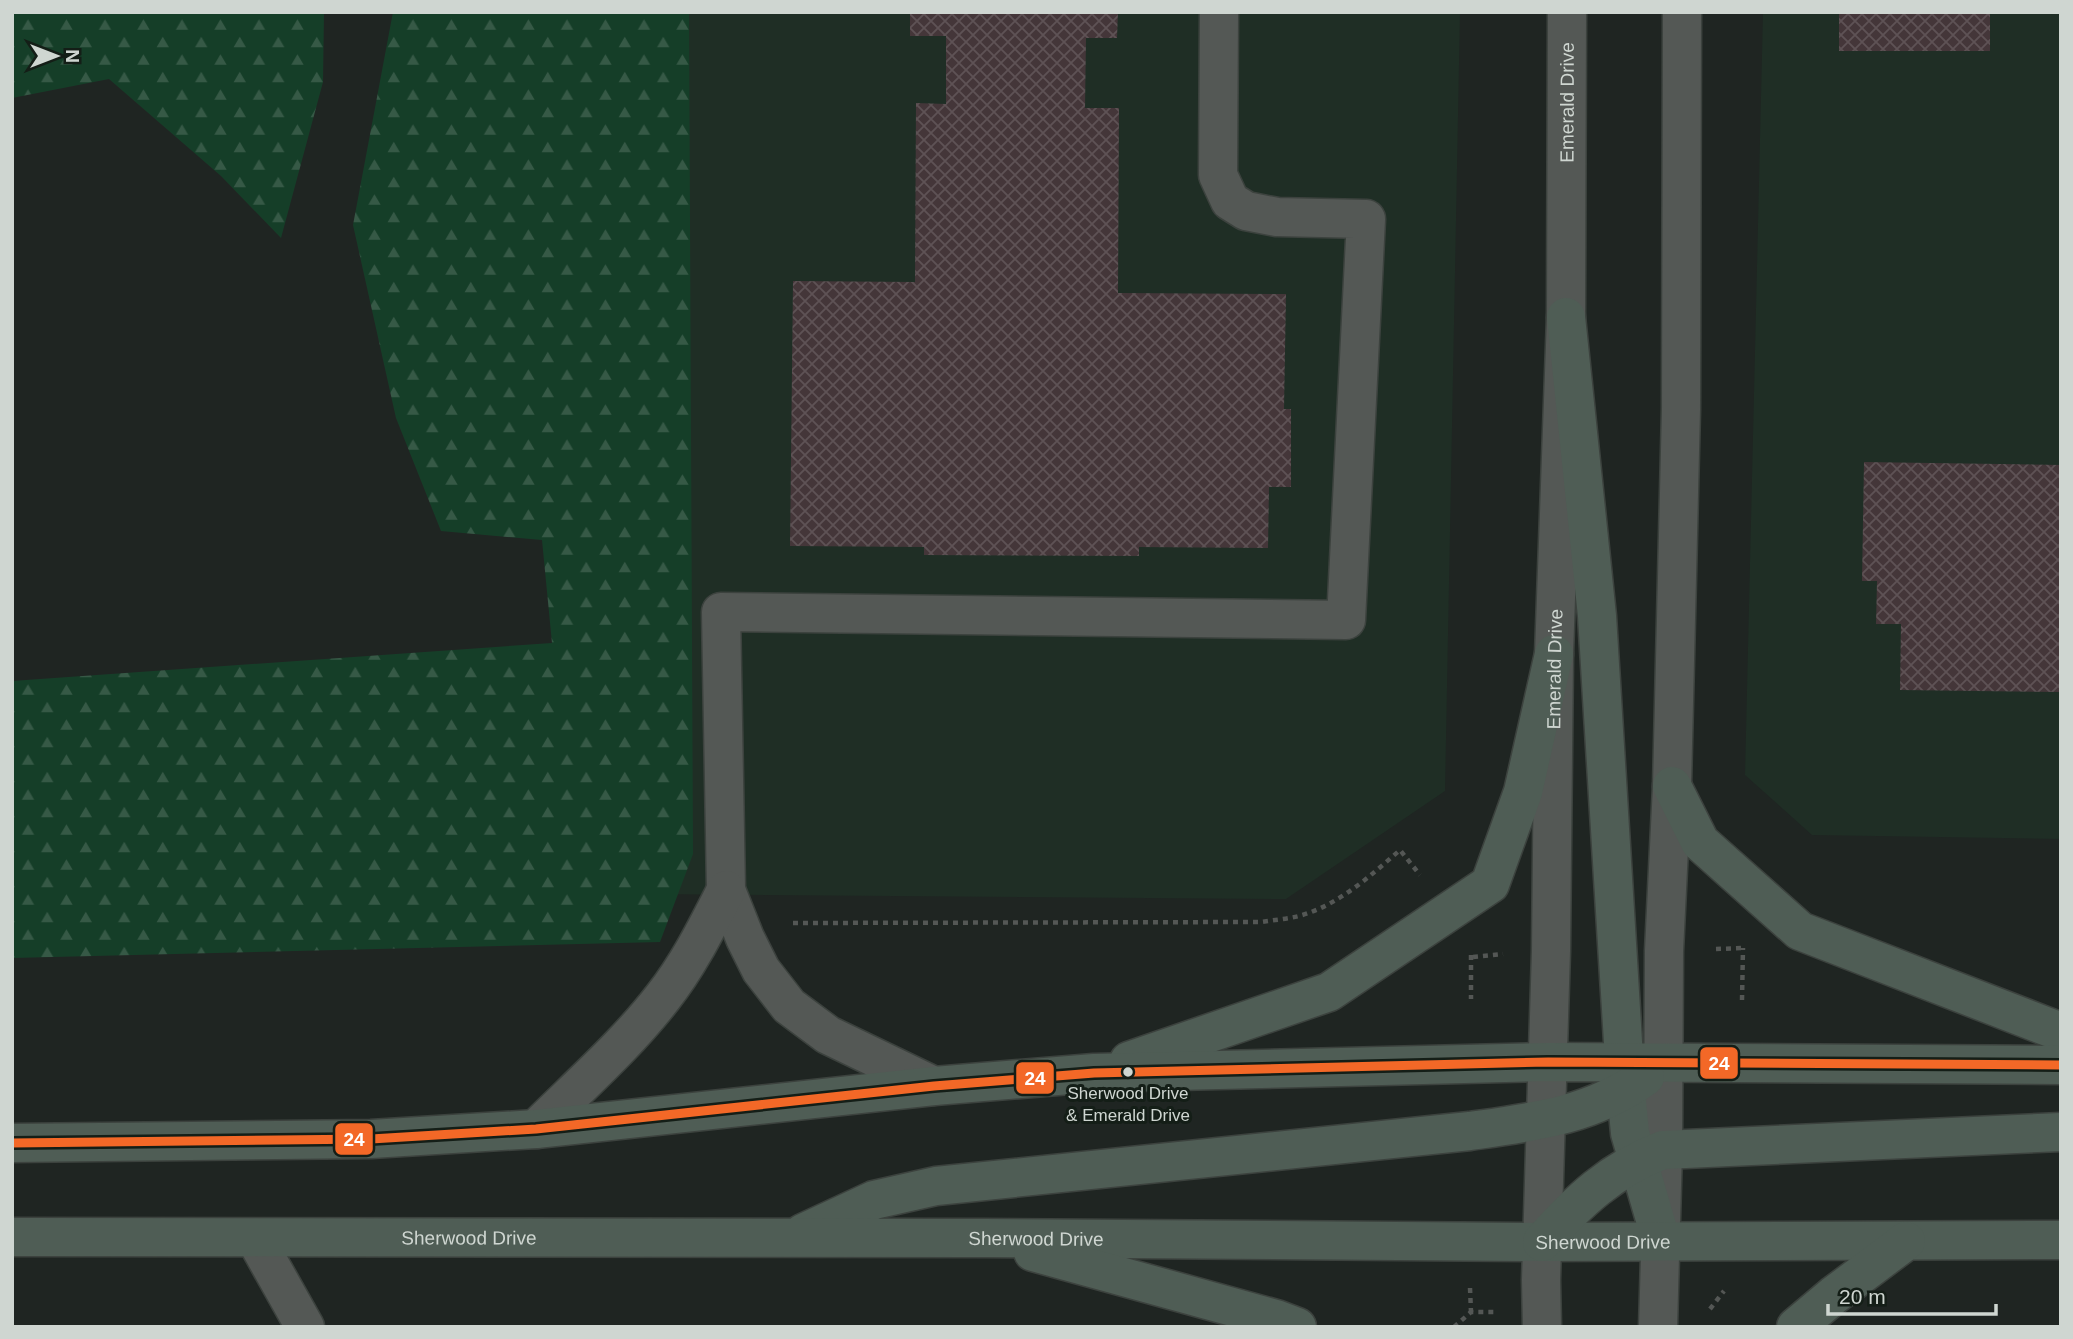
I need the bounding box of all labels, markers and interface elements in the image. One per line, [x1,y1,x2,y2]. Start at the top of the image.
north arrow [21,21,91,91]
street label: Emerald Drive [1557,42,1578,163]
text: N [62,49,83,63]
street label: Emerald Drive [1543,609,1567,730]
line badge: 24 [1699,1046,1739,1080]
text: 24 [1708,1053,1730,1074]
line badge: 24 [1015,1061,1055,1095]
marker: Sherwood Drive & Emerald Drive [1121,1065,1135,1079]
text: 24 [1024,1068,1046,1089]
place label: Sherwood Drive & Emerald Drive [1066,1084,1190,1125]
line badge: 24 [334,1122,374,1156]
text: 24 [343,1129,365,1150]
street label: Sherwood Drive [401,1227,537,1249]
street label: Sherwood Drive [968,1228,1104,1250]
street label: Sherwood Drive [1535,1232,1671,1253]
scale bar [1828,1272,1996,1316]
text: 20 m [1839,1285,1886,1308]

